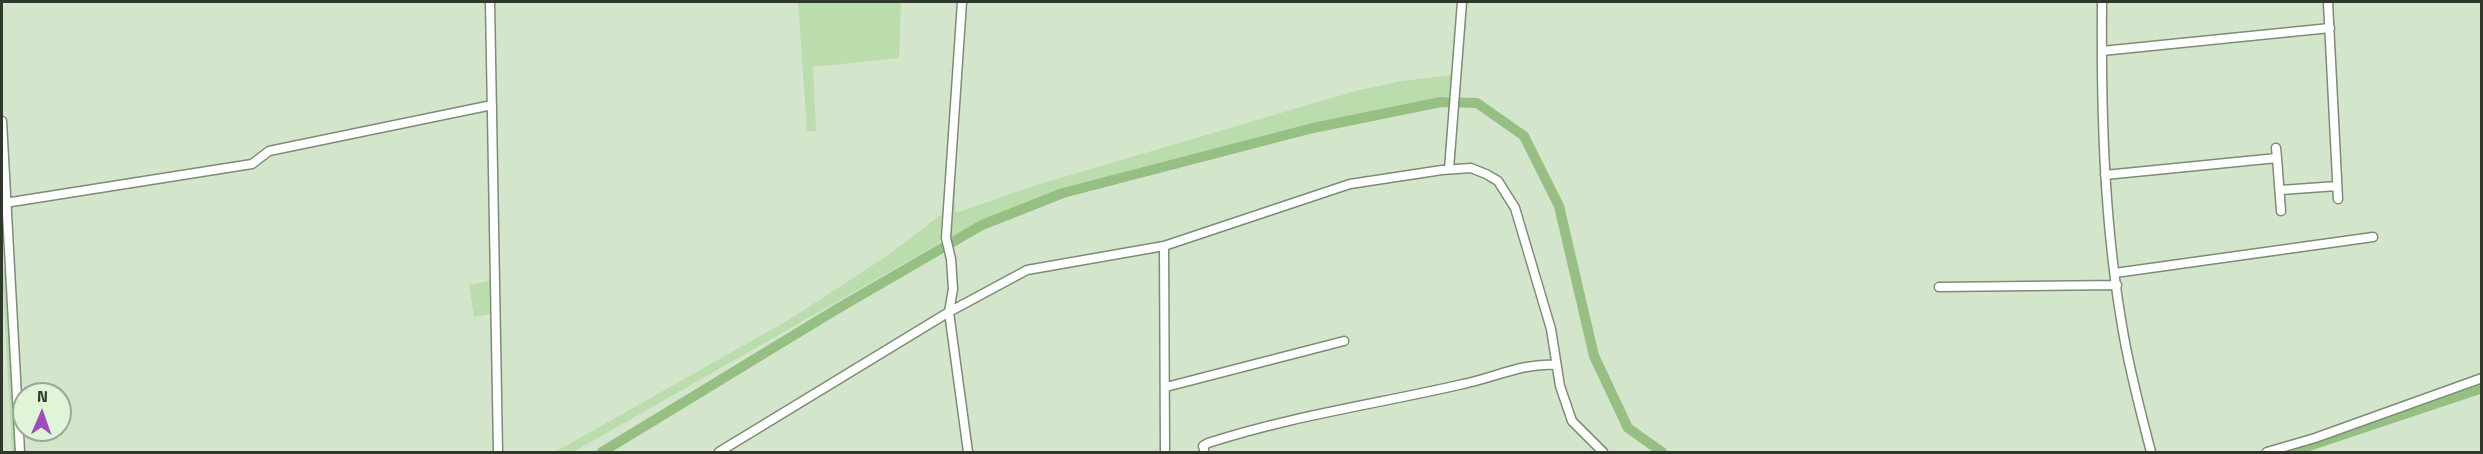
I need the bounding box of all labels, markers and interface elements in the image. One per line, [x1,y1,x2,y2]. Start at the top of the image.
north arrow [12,382,72,442]
text: N [37,384,49,408]

